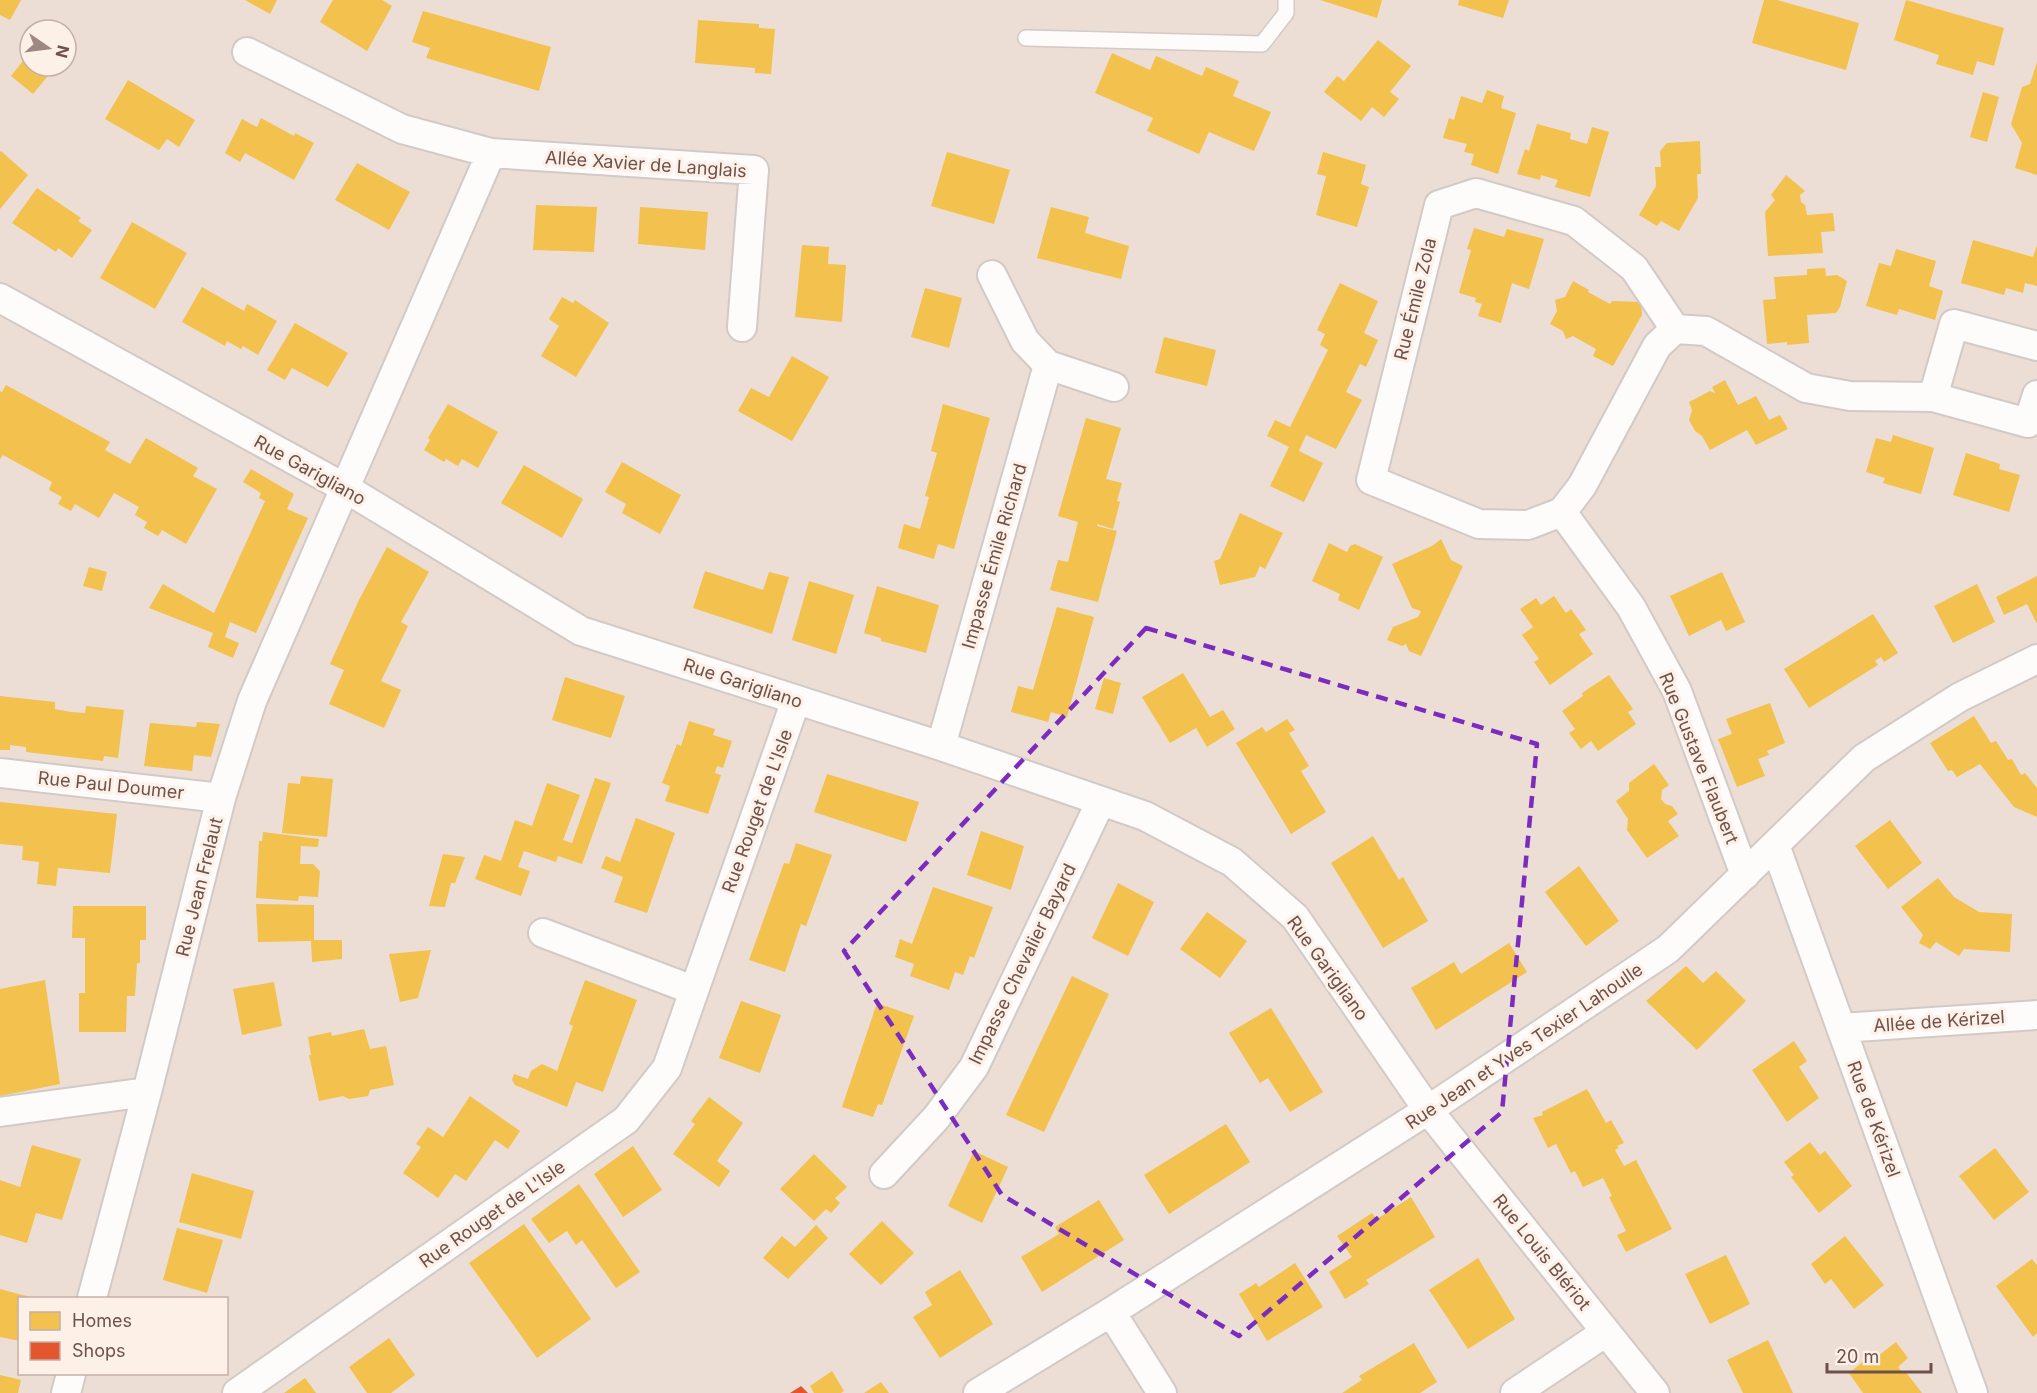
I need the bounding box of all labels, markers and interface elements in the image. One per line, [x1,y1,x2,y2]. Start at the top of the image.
north arrow [18,18,78,78]
text: N [51,43,74,60]
street label: Allée Xavier de Langlais [545,146,747,182]
street label: Rue Émile Zola [1389,235,1440,362]
street label: Rue Garigliano [251,431,369,509]
street label: Impasse Émile Richard [957,461,1031,651]
street label: Rue Garigliano [681,654,805,712]
street label: Rue Gustave Flaubert [1655,669,1743,847]
street label: Rue Rouget de L'Isle [718,726,796,896]
street label: Rue Paul Doumer [37,767,185,803]
street label: Rue Jean Frelaut [172,815,226,959]
street label: Impasse Chevalier Bayard [964,860,1080,1068]
street label: Rue Garigliano [1283,912,1373,1024]
street label: Rue Jean et Yves Texier Lahoulle [1401,959,1647,1133]
street label: Allée de Kérizel [1873,1006,2005,1036]
street label: Rue de Kérizel [1843,1058,1905,1180]
street label: Rue Rouget de L'Isle [415,1156,569,1272]
street label: Rue Louis Blériot [1489,1190,1595,1314]
legend [18,1297,228,1375]
text: Homes [72,1310,132,1331]
scale bar [1827,1336,1930,1374]
text: Shops [72,1340,126,1361]
text: 20 m [1836,1346,1879,1367]

